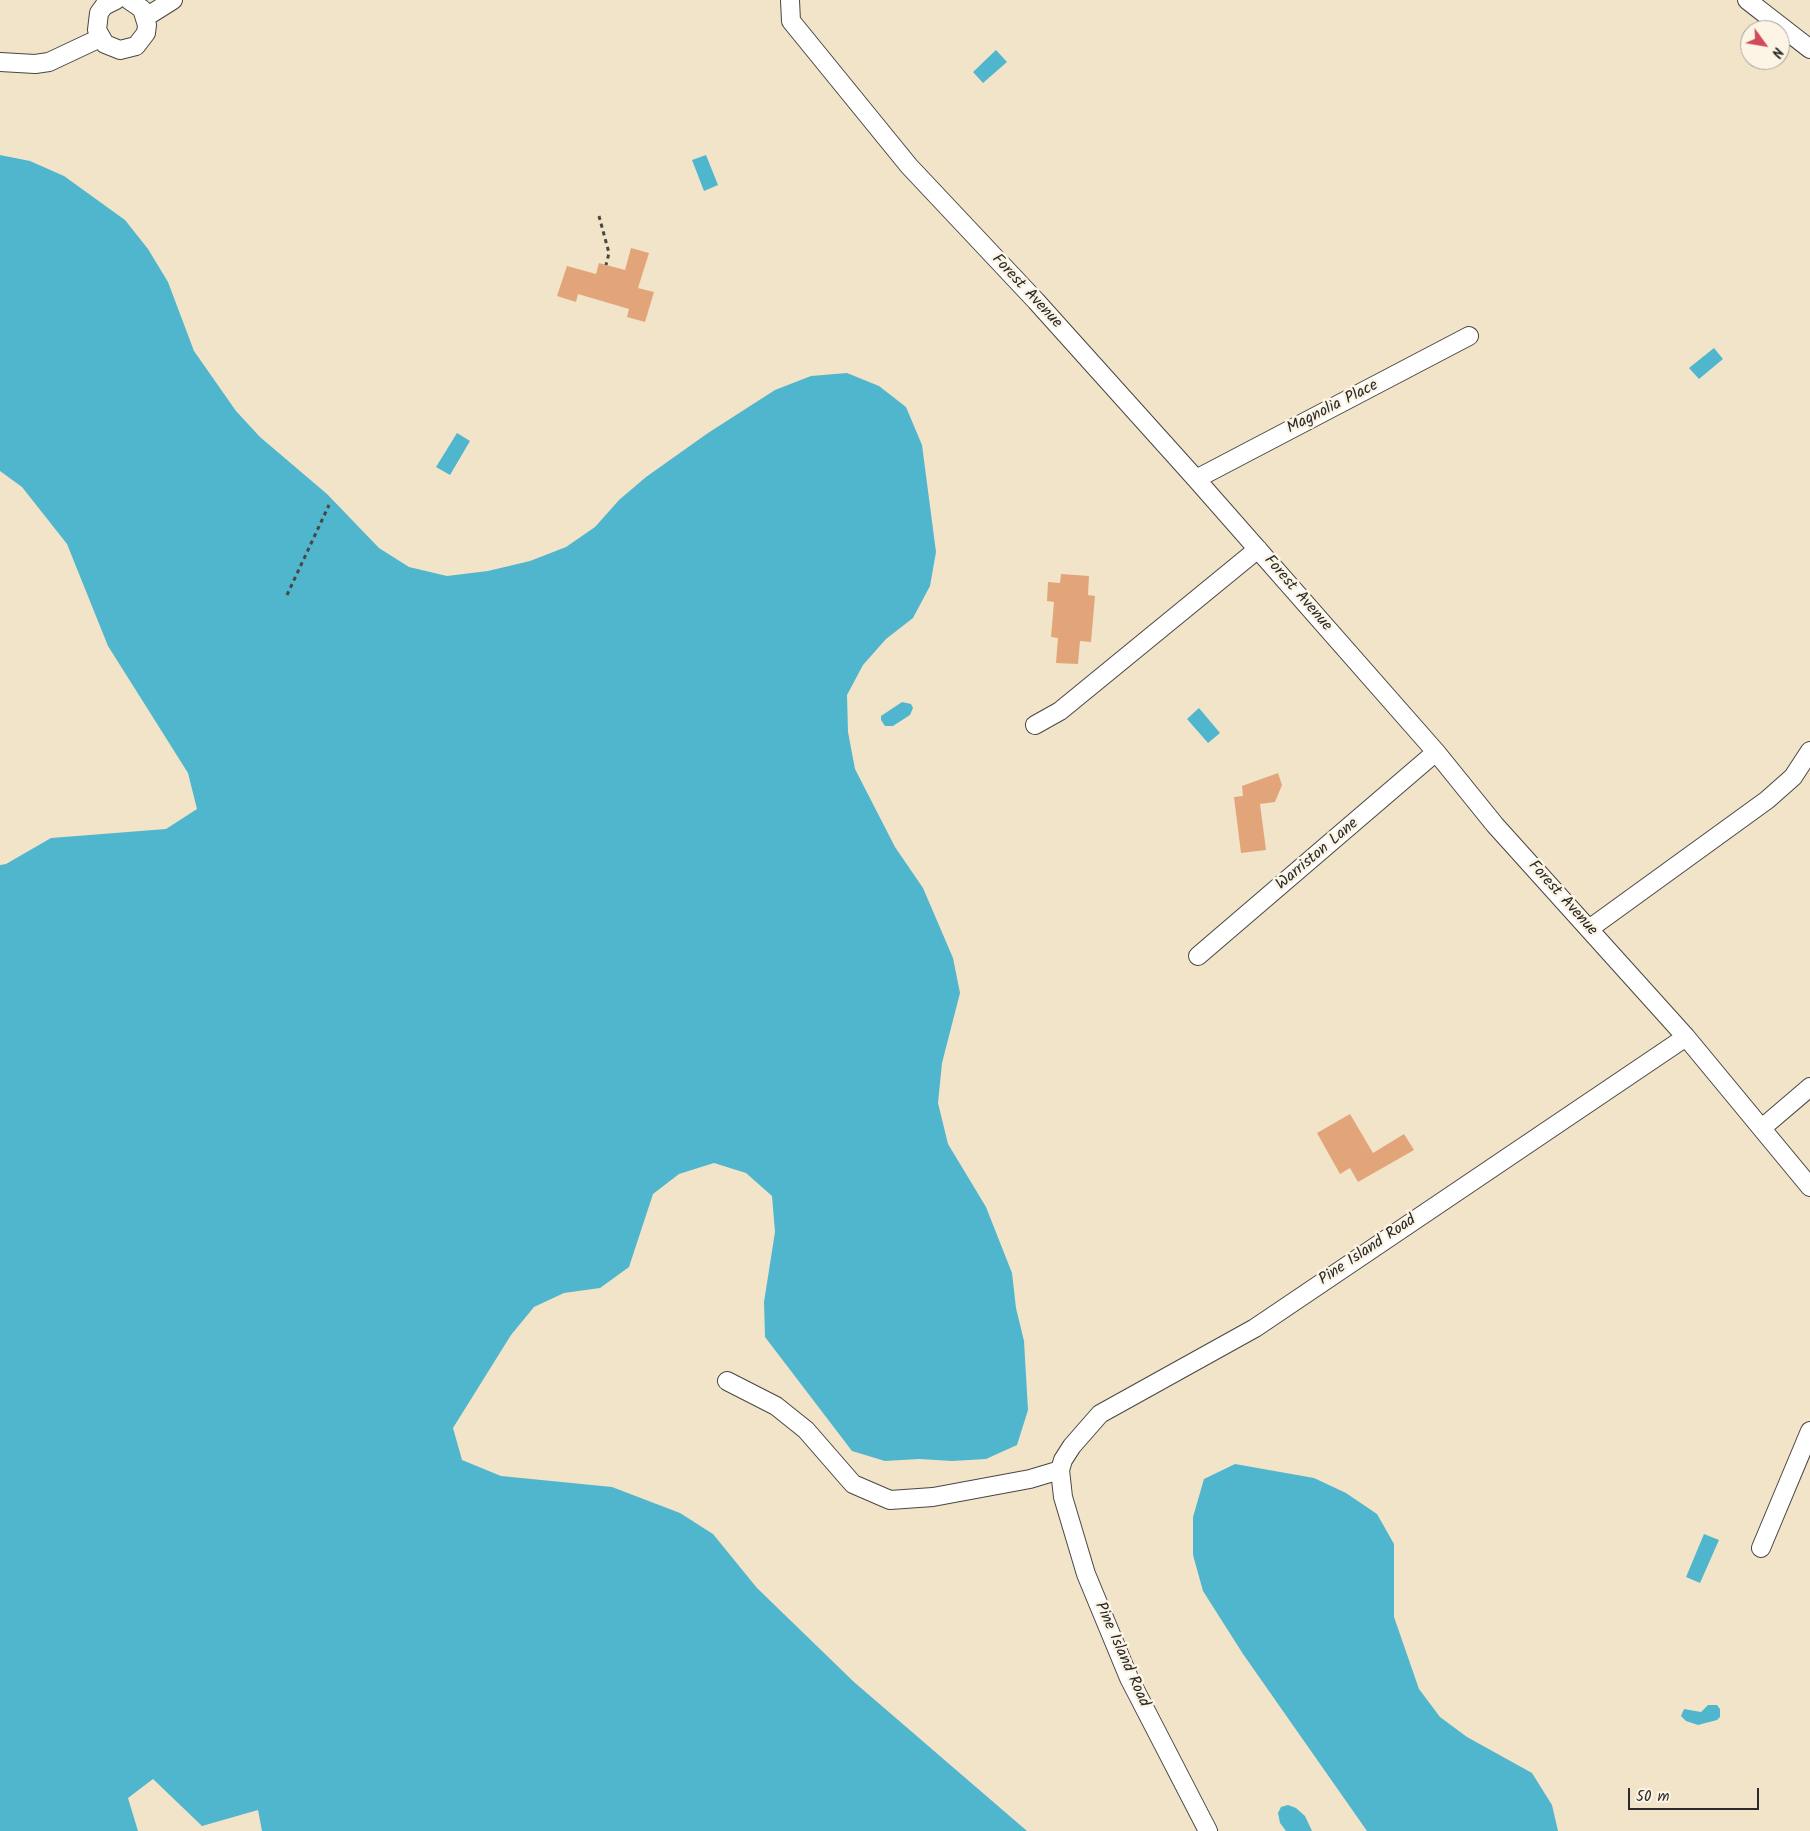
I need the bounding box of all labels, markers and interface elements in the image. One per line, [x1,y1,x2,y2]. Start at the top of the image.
north arrow [1740,20,1790,70]
text: N [1765,43,1789,62]
street label: Forest Avenue [987,251,1065,333]
street label: Magnolia Place [1284,377,1382,439]
street label: Forest Avenue [1259,552,1335,636]
street label: Warriston Lane [1273,815,1363,895]
street label: Forest Avenue [1523,857,1601,941]
street label: Pine Island Road [1316,1211,1420,1291]
street label: Pine Island Road [1089,1600,1153,1710]
scale bar [1630,1778,1761,1810]
text: 50 m [1636,1785,1670,1809]

